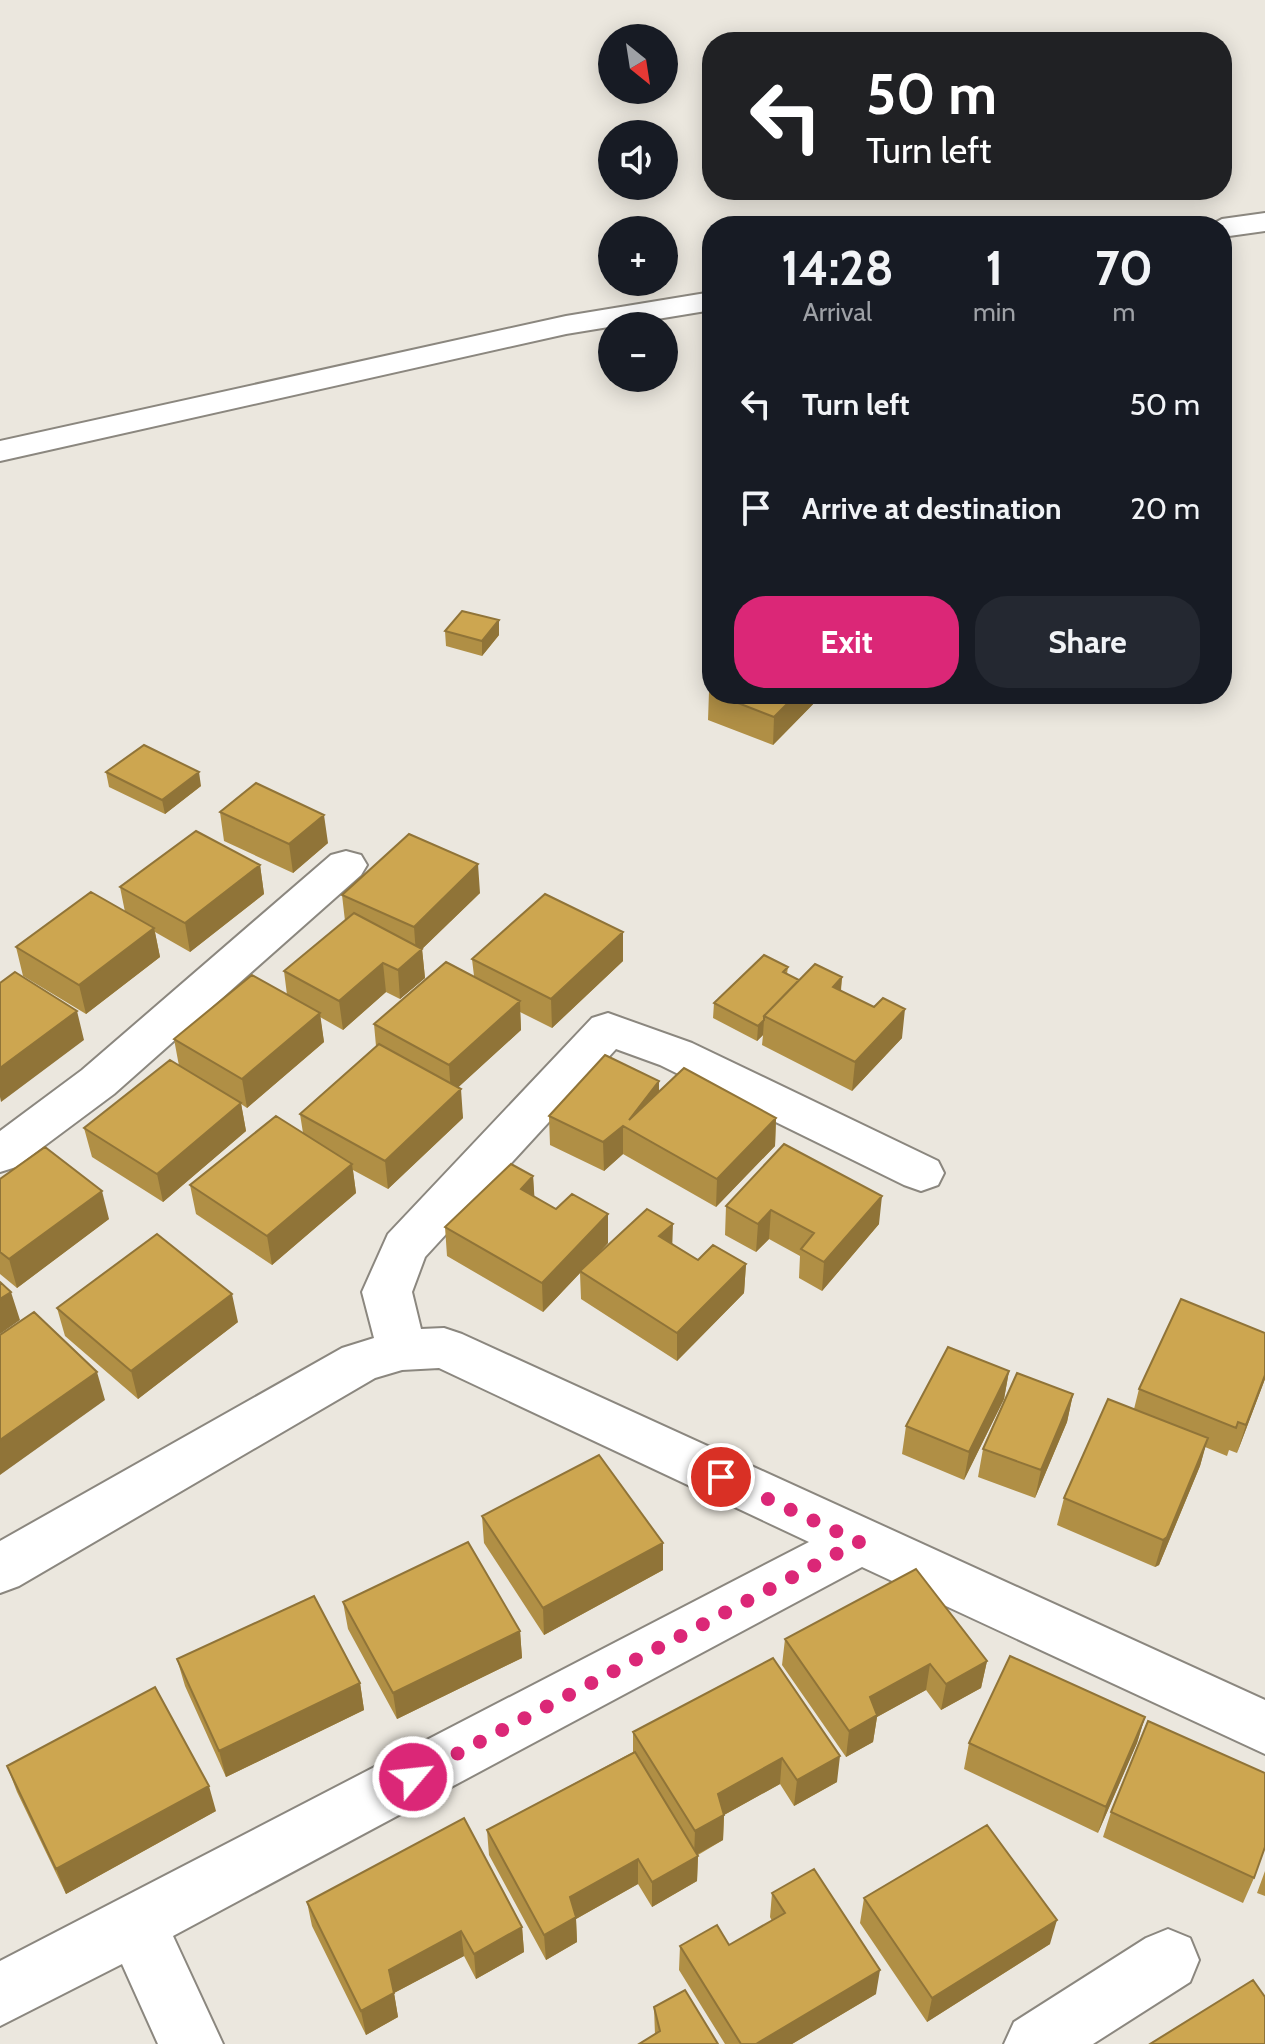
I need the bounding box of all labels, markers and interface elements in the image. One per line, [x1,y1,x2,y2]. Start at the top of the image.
north arrow [598,24,678,104]
map controls [598,24,678,392]
text: 50 m [866,60,997,128]
icon: left [734,64,838,168]
button: sound [598,120,678,200]
text: Turn left [866,128,991,172]
button: + [598,216,678,296]
text: 14:28 [781,239,894,297]
text: 1 [985,239,1003,297]
text: 70 [1095,239,1153,297]
text: Arrival [803,296,872,328]
text: min [973,296,1016,328]
text: m [1112,296,1135,328]
button: − [598,312,678,392]
icon: left [734,382,778,426]
text: Turn left [802,386,910,423]
text: 50 m [1130,386,1200,423]
icon: arrive [734,486,778,530]
text: Arrive at destination [802,490,1062,527]
text: 20 m [1130,490,1200,527]
button: Exit [734,596,959,688]
button: Share [975,596,1200,688]
pin [687,1443,755,1511]
icon: arrive [699,1455,743,1499]
position arrow [371,1735,455,1819]

